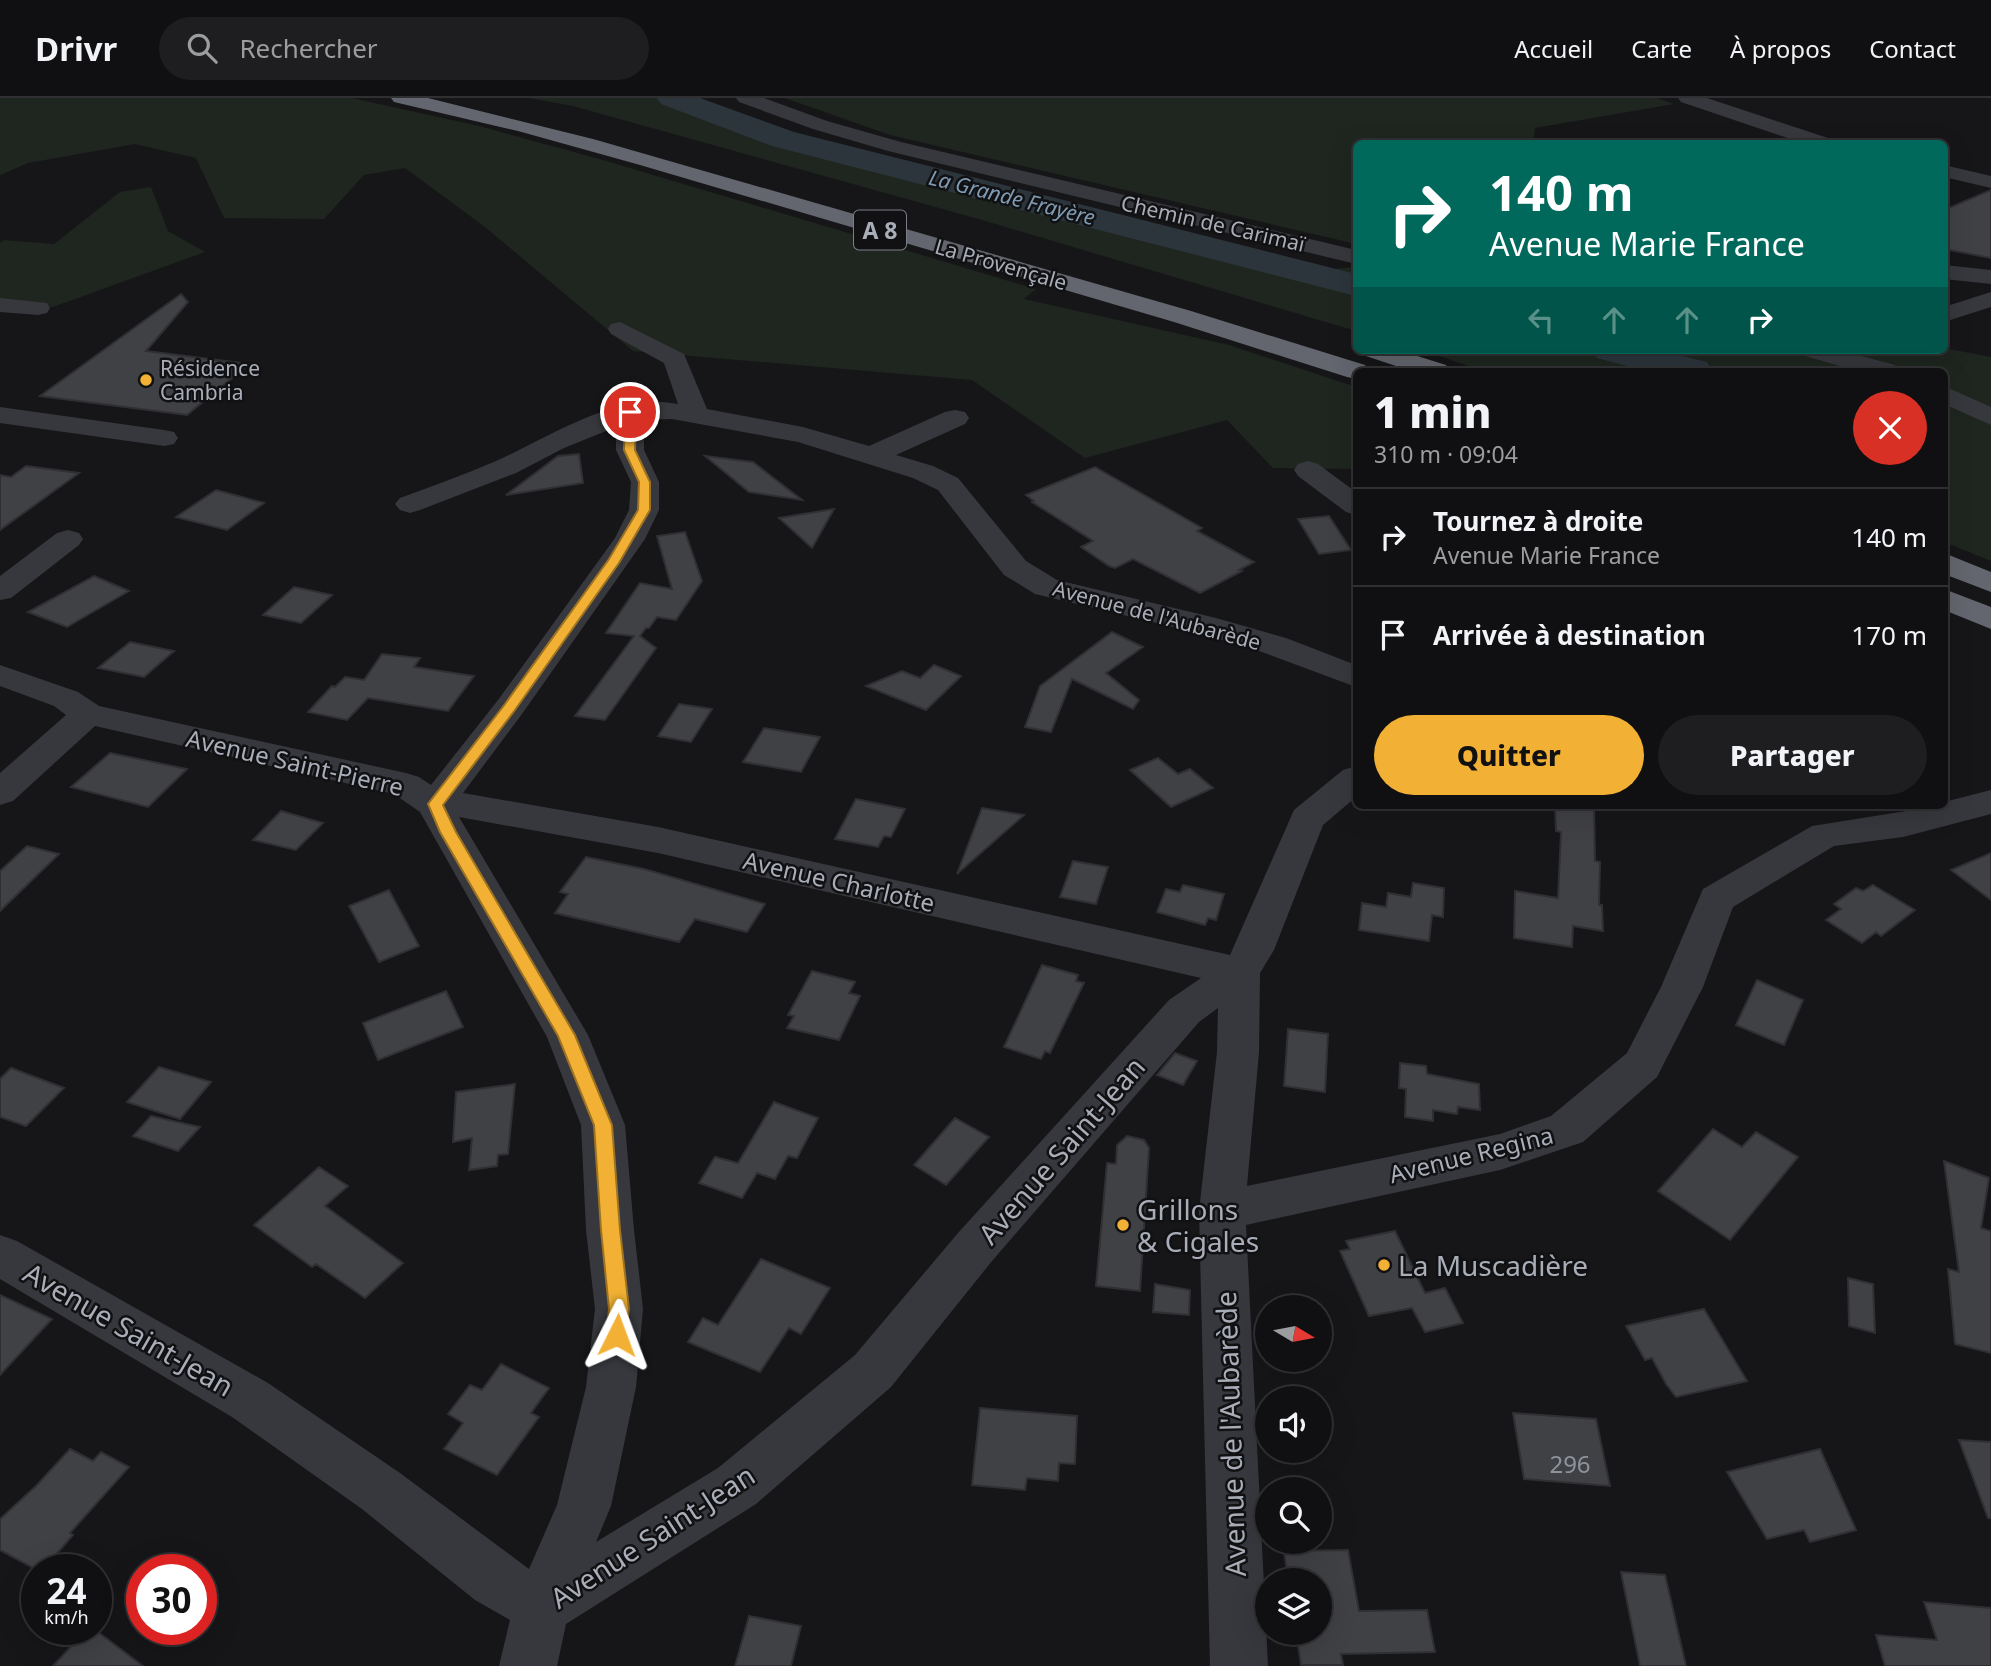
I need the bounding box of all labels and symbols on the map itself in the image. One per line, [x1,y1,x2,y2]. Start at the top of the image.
water label: La Grande Frayère [926,163,1098,231]
street label: Chemin de Carimaï [1118,188,1308,258]
road number: A 8 [854,211,906,250]
street label: La Provençale [932,232,1070,296]
place label: Résidence Cambria [160,354,260,406]
marker: Résidence Cambria [138,372,154,388]
pin [600,382,660,442]
street label: Avenue de l'Aubarède [1050,574,1264,656]
street label: Avenue Saint-Pierre [183,721,407,803]
street label: Avenue Charlotte [740,843,938,919]
street label: Avenue Saint-Jean [969,1048,1153,1252]
street label: Avenue Regina [1385,1118,1557,1190]
place label: Grillons & Cigales [1137,1190,1259,1260]
marker: Grillons & Cigales [1115,1217,1131,1233]
place label: La Muscadière [1398,1246,1588,1284]
street label: Avenue Saint-Jean [17,1253,241,1405]
marker: La Muscadière [1376,1257,1392,1273]
street label: Avenue de l'Aubarède [1206,1291,1254,1577]
north arrow [1255,1295,1332,1372]
position arrow [580,1298,654,1372]
house number: 296 [1549,1447,1591,1480]
street label: Avenue Saint-Jean [542,1456,762,1616]
speed limit sign: 30 [126,1554,217,1645]

